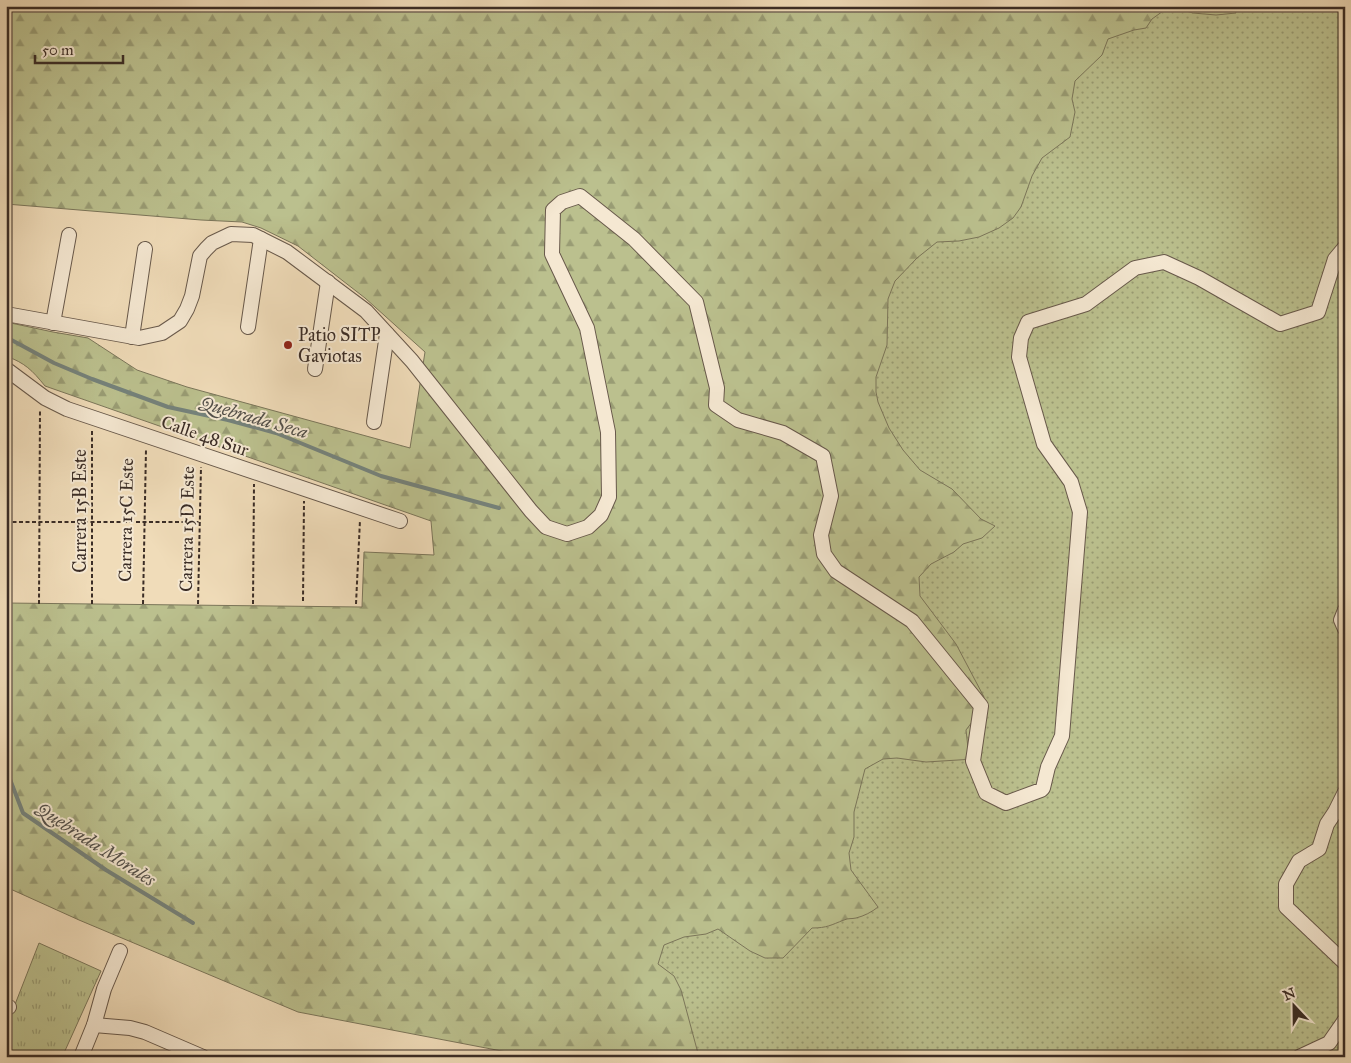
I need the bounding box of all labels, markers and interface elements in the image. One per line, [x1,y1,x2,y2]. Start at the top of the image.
scale bar [35,32,122,64]
text: 50 m [42,41,74,59]
place label: Patio SITP Gaviotas [298,324,381,367]
marker: Patio SITP Gaviotas [282,339,294,351]
water label: Quebrada Seca [196,390,311,443]
street label: Calle 48 Sur [158,411,252,461]
street label: Carrera 15B Este [69,449,91,573]
street label: Carrera 15C Este [114,458,138,582]
street label: Carrera 15D Este [175,466,199,592]
water label: Quebrada Morales [31,796,160,891]
north arrow [1268,980,1318,1030]
text: N [1281,984,1298,1005]

